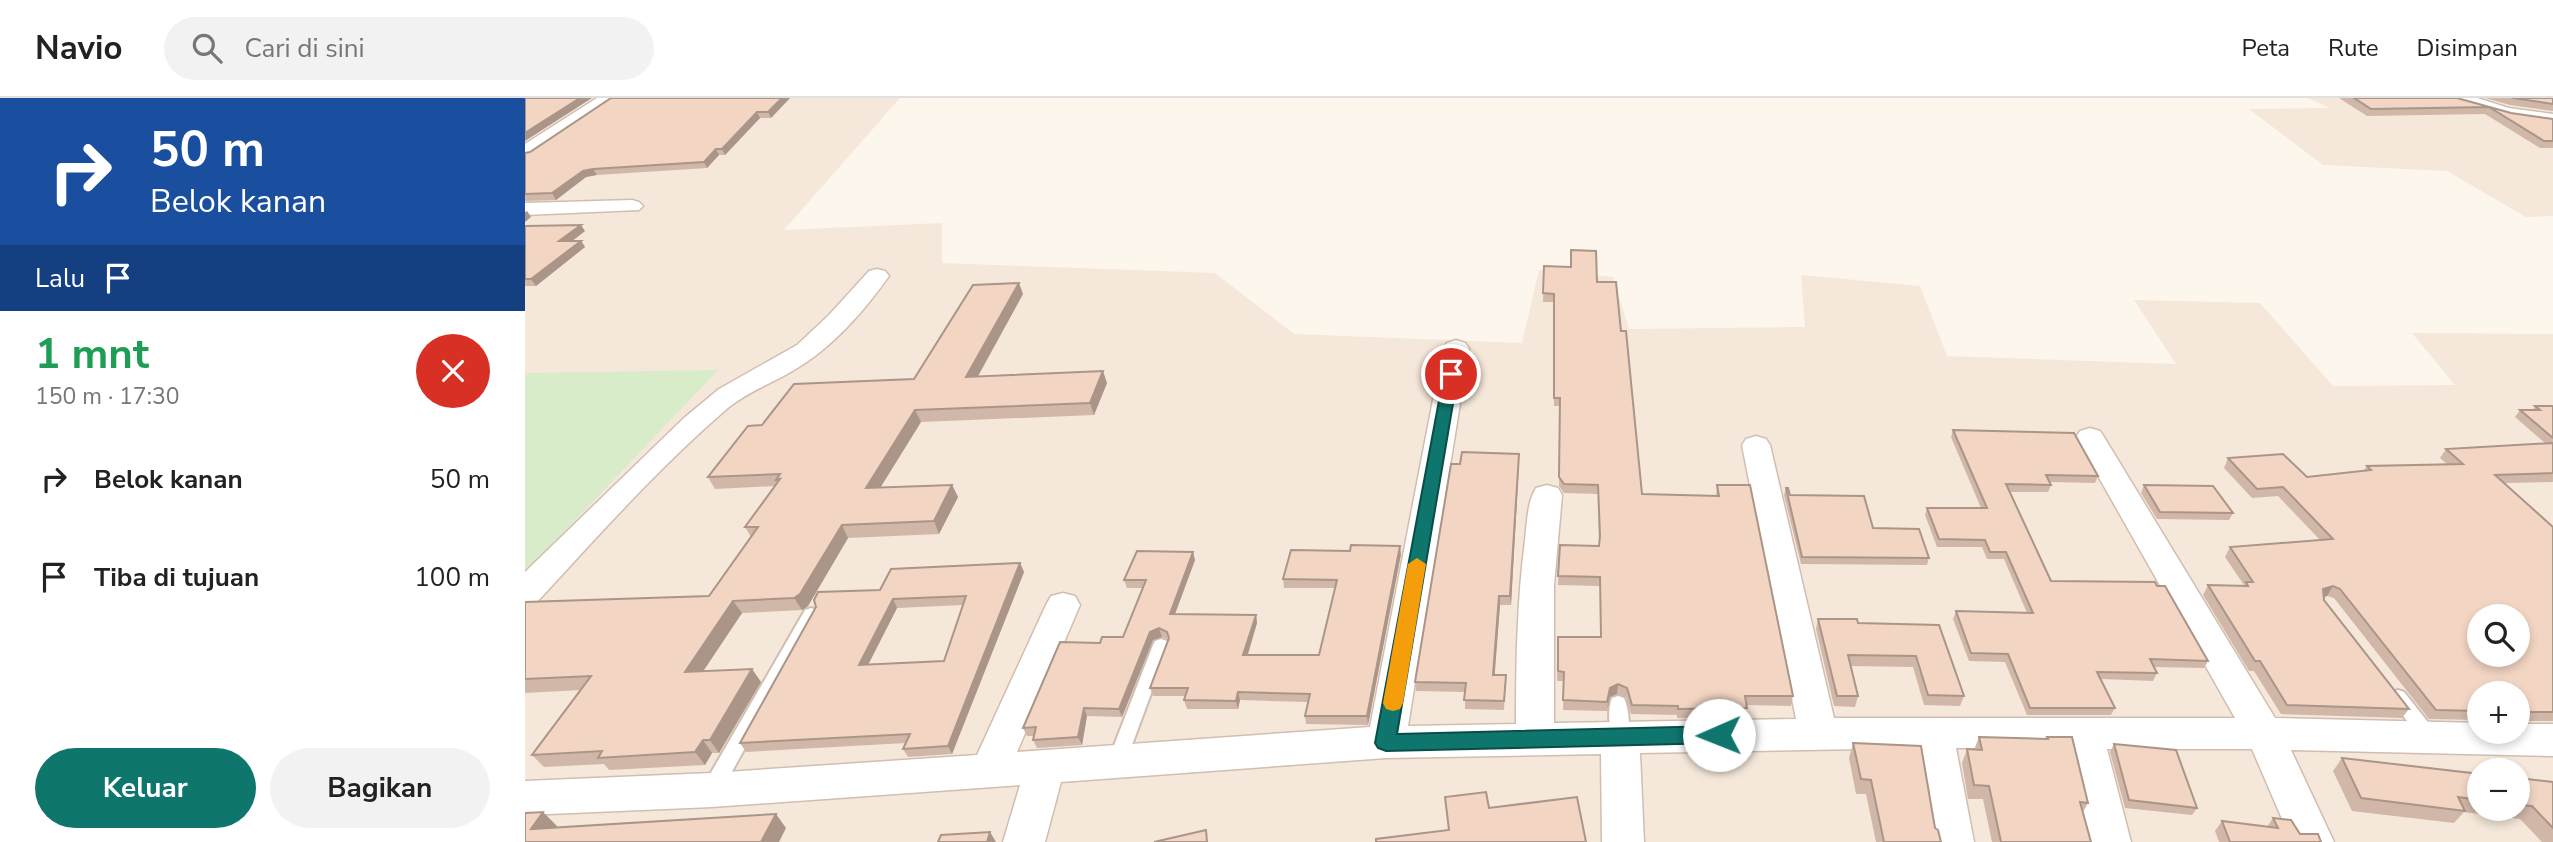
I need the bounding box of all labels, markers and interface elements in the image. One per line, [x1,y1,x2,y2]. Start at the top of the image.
search box [164,17,654,80]
text: Navio [35,26,122,71]
icon: search [188,29,226,67]
text: Cari di sini [244,31,364,66]
text: Peta [2241,32,2290,64]
text: Rute [2328,32,2379,64]
text: Disimpan [2417,32,2518,64]
text: 50 m [150,116,265,183]
icon: right [35,126,126,217]
text: Belok kanan [150,180,326,223]
icon: arrive [99,259,137,297]
text: Lalu [35,261,85,296]
text: 1 mnt [35,326,149,383]
button: close [416,334,490,408]
pin [1421,344,1481,404]
icon: arrive [1432,355,1470,393]
text: 150 m · 17:30 [35,381,180,412]
icon: right [35,460,73,498]
text: Belok kanan [94,462,243,497]
text: 50 m [430,462,490,497]
icon: arrive [35,558,73,596]
text: Tiba di tujuan [94,560,259,595]
text: 100 m [414,560,490,595]
map controls [2467,604,2530,821]
button: search [2467,604,2530,667]
button: + [2467,681,2530,744]
position arrow [1682,698,1756,772]
button: Keluar [35,748,256,828]
button: Bagikan [270,748,490,828]
button: − [2467,758,2530,821]

